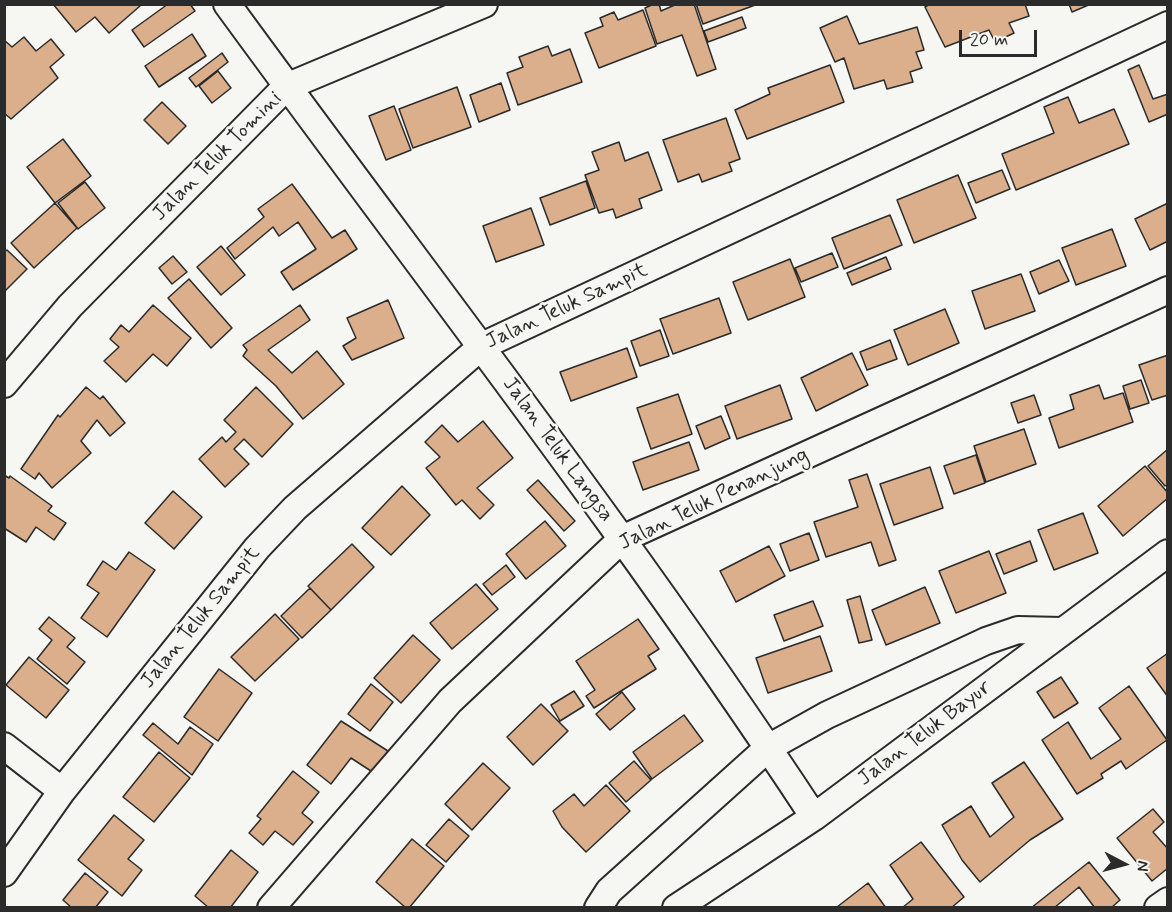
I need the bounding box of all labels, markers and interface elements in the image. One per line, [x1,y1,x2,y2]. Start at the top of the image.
scale bar [962,18,1040,56]
text: 20 m [970,28,1008,52]
street label: Jalan Teluk Tomini [148,87,288,227]
street label: Jalan Teluk Sampit [482,258,652,356]
street label: Jalan Teluk Langsa [496,373,618,527]
street label: Jalan Teluk Penanjung [615,443,813,557]
street label: Jalan Teluk Sampit [136,542,266,694]
street label: Jalan Teluk Bayur [853,676,997,792]
north arrow [1094,834,1154,894]
text: N [1131,860,1153,872]

